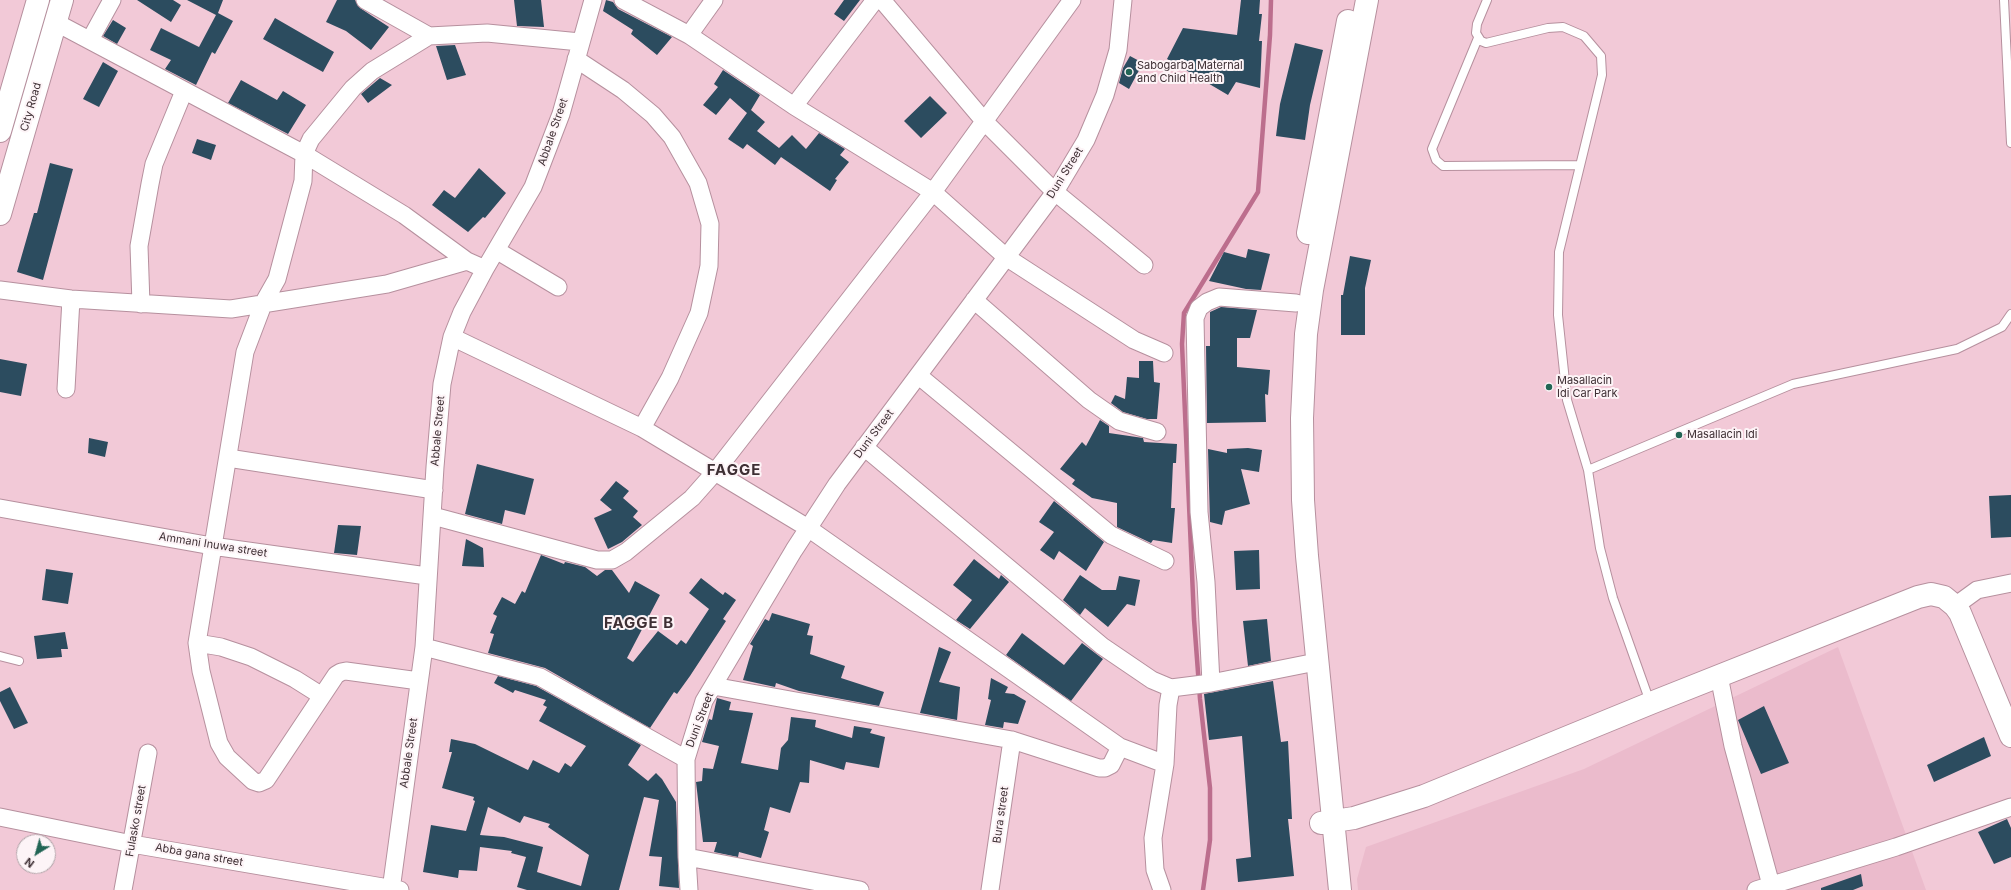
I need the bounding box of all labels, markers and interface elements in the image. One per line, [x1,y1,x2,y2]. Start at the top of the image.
place label: Sabogarba Maternal and Child Health [1137,59,1243,85]
marker: Sabogarba Maternal and Child Health [1124,67,1134,77]
street label: City Road [18,81,44,133]
street label: Abbale Street [535,96,571,168]
street label: Duni Street [1044,145,1086,201]
place label: Masallacin Idi Car Park [1557,374,1617,400]
marker: Masallacin Idi Car Park [1544,382,1554,392]
street label: Abbale Street [428,395,448,467]
street label: Duni Street [851,407,897,461]
place label: Masallacin Idi [1687,428,1757,442]
marker: Masallacin Idi [1674,430,1684,440]
district label: FAGGE [707,461,761,479]
street label: Ammani Inuwa street [158,530,268,560]
district label: FAGGE B [604,614,674,632]
street label: Duni Street [683,691,717,749]
street label: Abbale Street [398,717,420,789]
street label: Fulasko street [123,784,149,858]
street label: Bura street [991,786,1011,844]
north arrow [16,834,56,874]
street label: Abba gana street [154,841,244,869]
text: N [22,855,37,871]

